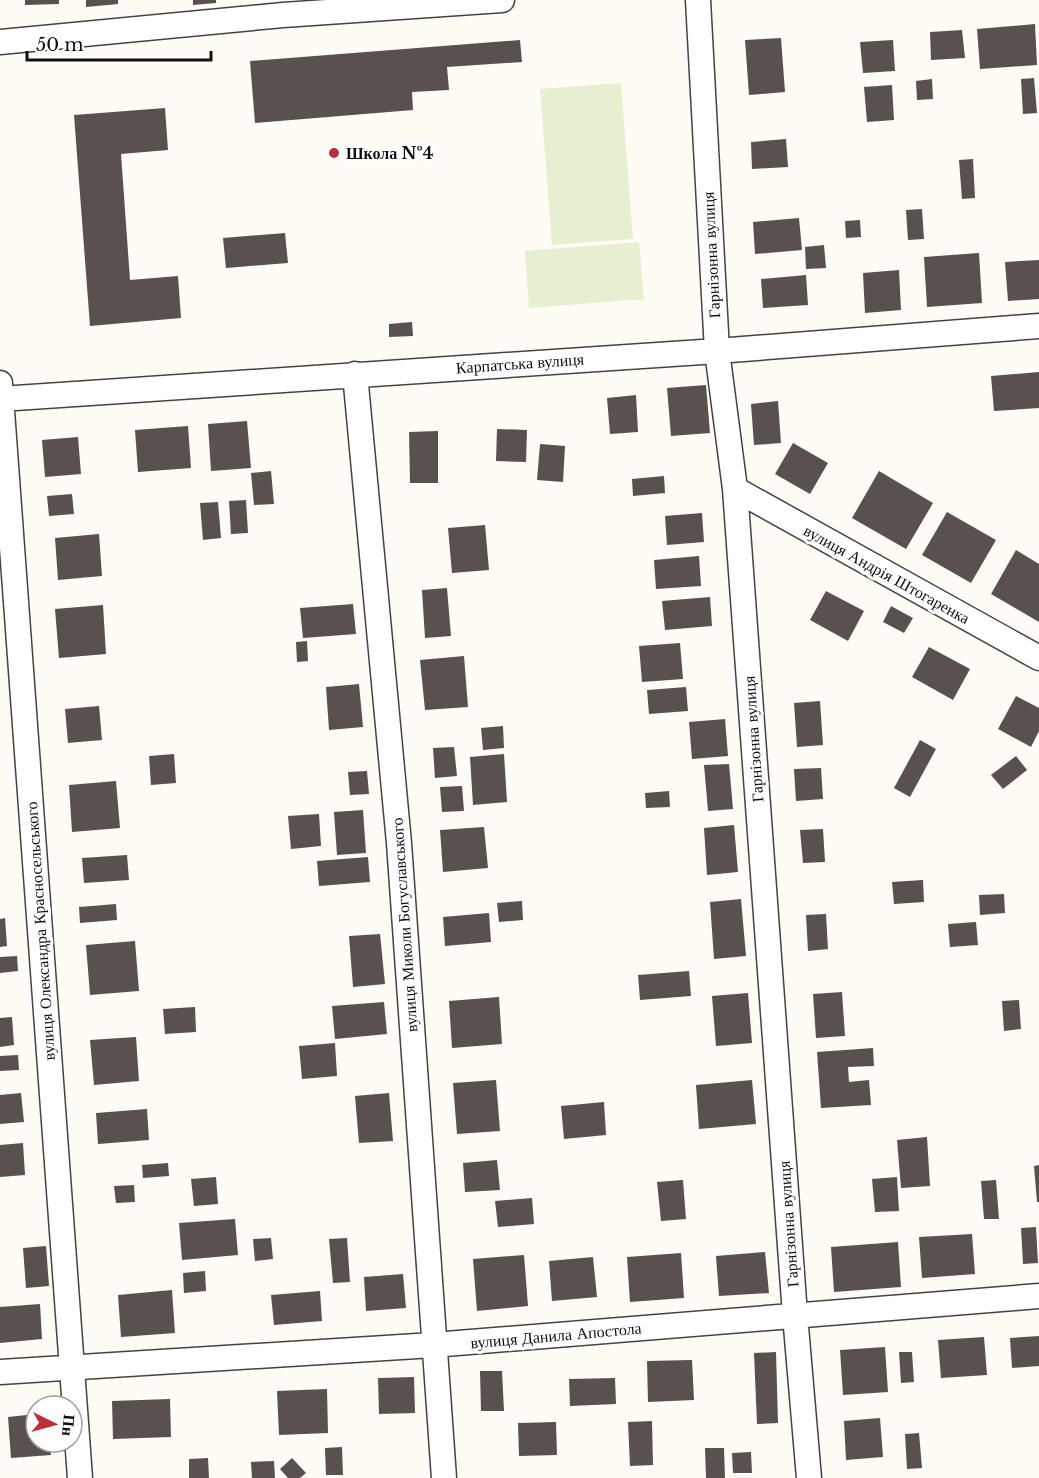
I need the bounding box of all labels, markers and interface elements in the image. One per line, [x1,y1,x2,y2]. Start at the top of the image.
scale bar [27,24,212,62]
text: 50 m [36,34,84,56]
place label: Школа №4 [346,143,433,163]
marker: Школа №4 [327,146,341,160]
street label: Гарнізонна вулиця [698,191,724,319]
street label: Карпатська вулиця [455,349,585,377]
street label: вулиця Андрія Штогаренка [800,520,974,628]
street label: Гарнізонна вулиця [739,674,767,803]
street label: вулиця Олександра Красносельського [21,801,59,1061]
street label: вулиця Миколи Богуславського [387,817,421,1033]
street label: Гарнізонна вулиця [774,1159,802,1288]
street label: вулиця Данила Апостола [470,1318,642,1352]
north arrow [24,1394,84,1454]
text: Пн [58,1414,80,1437]

